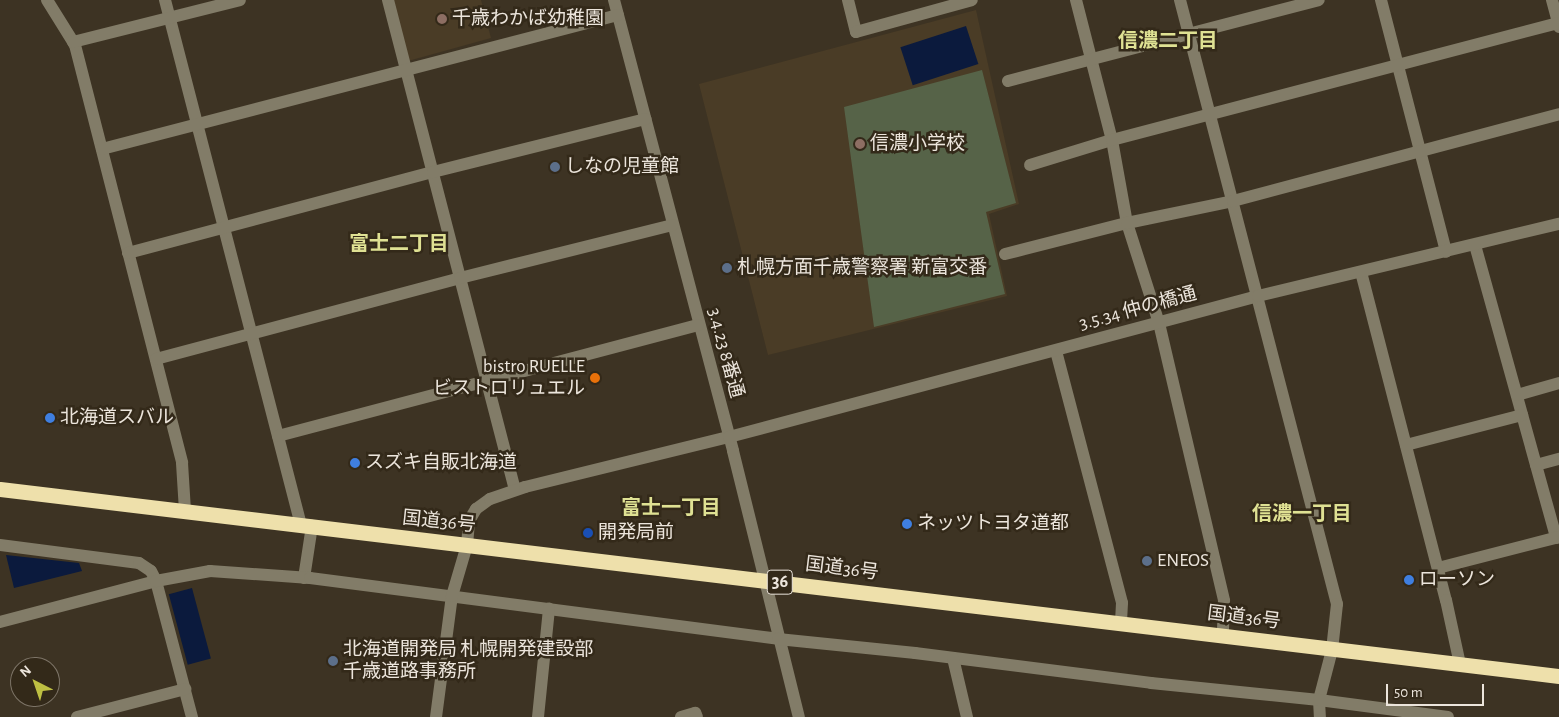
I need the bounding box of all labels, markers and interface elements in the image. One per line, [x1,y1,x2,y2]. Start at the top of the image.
place label: 千歳わかば幼稚園 [452,8,604,30]
marker: 千歳わかば幼稚園 [436,13,448,25]
district label: 信濃二丁目 [1118,29,1218,53]
place label: 信濃小学校 [870,133,965,155]
marker: 信濃小学校 [854,138,866,150]
place label: しなの児童館 [565,156,679,178]
marker: しなの児童館 [549,161,561,173]
district label: 富士二丁目 [349,232,449,256]
place label: 札幌方面千歳警察署 新富交番 [737,257,987,279]
marker: 札幌方面千歳警察署 新富交番 [721,262,733,274]
street label: 3.5.34 仲の橋通 [1077,282,1199,336]
street label: 3.4.23 8番通 [702,305,748,401]
place label: bistro RUELLE ビストロリュエル [433,356,585,400]
marker: bistro RUELLE ビストロリュエル [589,372,601,384]
place label: 北海道スバル [60,407,174,429]
marker: 北海道スバル [44,412,56,424]
place label: スズキ自販北海道 [365,452,517,474]
marker: スズキ自販北海道 [349,457,361,469]
district label: 富士一丁目 [621,496,721,520]
district label: 信濃一丁目 [1252,502,1352,526]
street label: 国道36号 [401,507,477,537]
place label: ネッツトヨタ道都 [917,513,1069,535]
marker: ネッツトヨタ道都 [901,518,913,530]
place label: 開発局前 [598,522,674,544]
marker: 開発局前 [582,527,594,539]
place label: ENEOS [1157,550,1209,572]
street label: 国道36号 [804,553,880,585]
marker: ENEOS [1141,555,1153,567]
road number: 36 [766,566,794,598]
place label: ローソン [1419,569,1495,591]
marker: ローソン [1403,574,1415,586]
street label: 国道36号 [1206,602,1282,634]
place label: 北海道開発局 札幌開発建設部 千歳道路事務所 [343,639,593,683]
marker: 北海道開発局 札幌開発建設部 千歳道路事務所 [327,655,339,667]
north arrow [10,657,60,707]
text: N [18,663,34,680]
scale bar [1389,674,1486,706]
text: 50 m [1394,685,1423,700]

